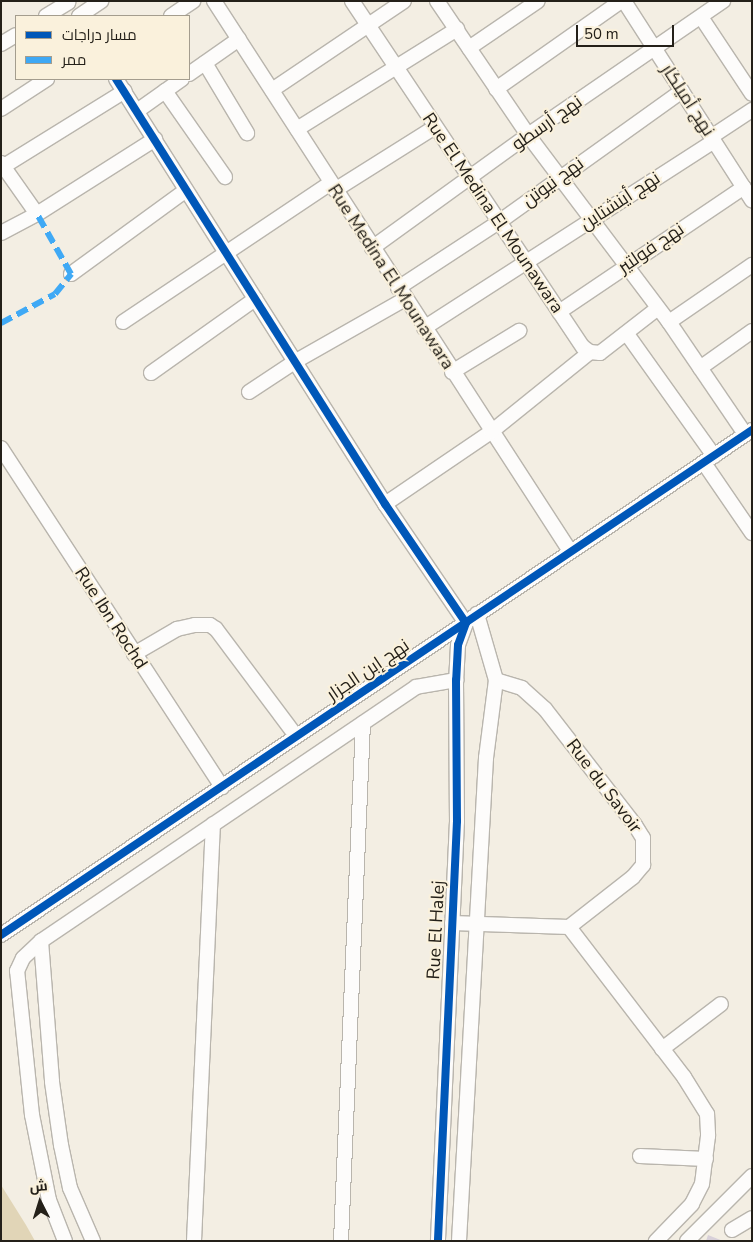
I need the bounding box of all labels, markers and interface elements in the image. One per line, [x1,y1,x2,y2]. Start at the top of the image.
legend [15,15,190,80]
scale bar [578,15,676,47]
text: 50 m [584,24,619,44]
text: مسار دراجات [62,25,137,45]
text: ممر [62,50,86,70]
street label: نهج أميلكار [657,60,719,140]
street label: نهج أرسطو [508,91,586,155]
street label: Rue El Medina El Mounawara [418,109,568,317]
street label: نهج نيوتن [518,153,588,211]
street label: نهج أينشتاين [576,167,664,235]
street label: Rue Medina El Mounawara [323,180,459,374]
street label: نهج فولتير [614,218,688,278]
street label: Rue Ibn Rochd [70,563,152,673]
street label: نهج إبن الجزار [323,634,413,706]
street label: Rue du Savoir [562,735,646,837]
street label: Rue El Halej [423,880,449,980]
text: ش [29,1176,48,1197]
north arrow [15,1177,65,1227]

